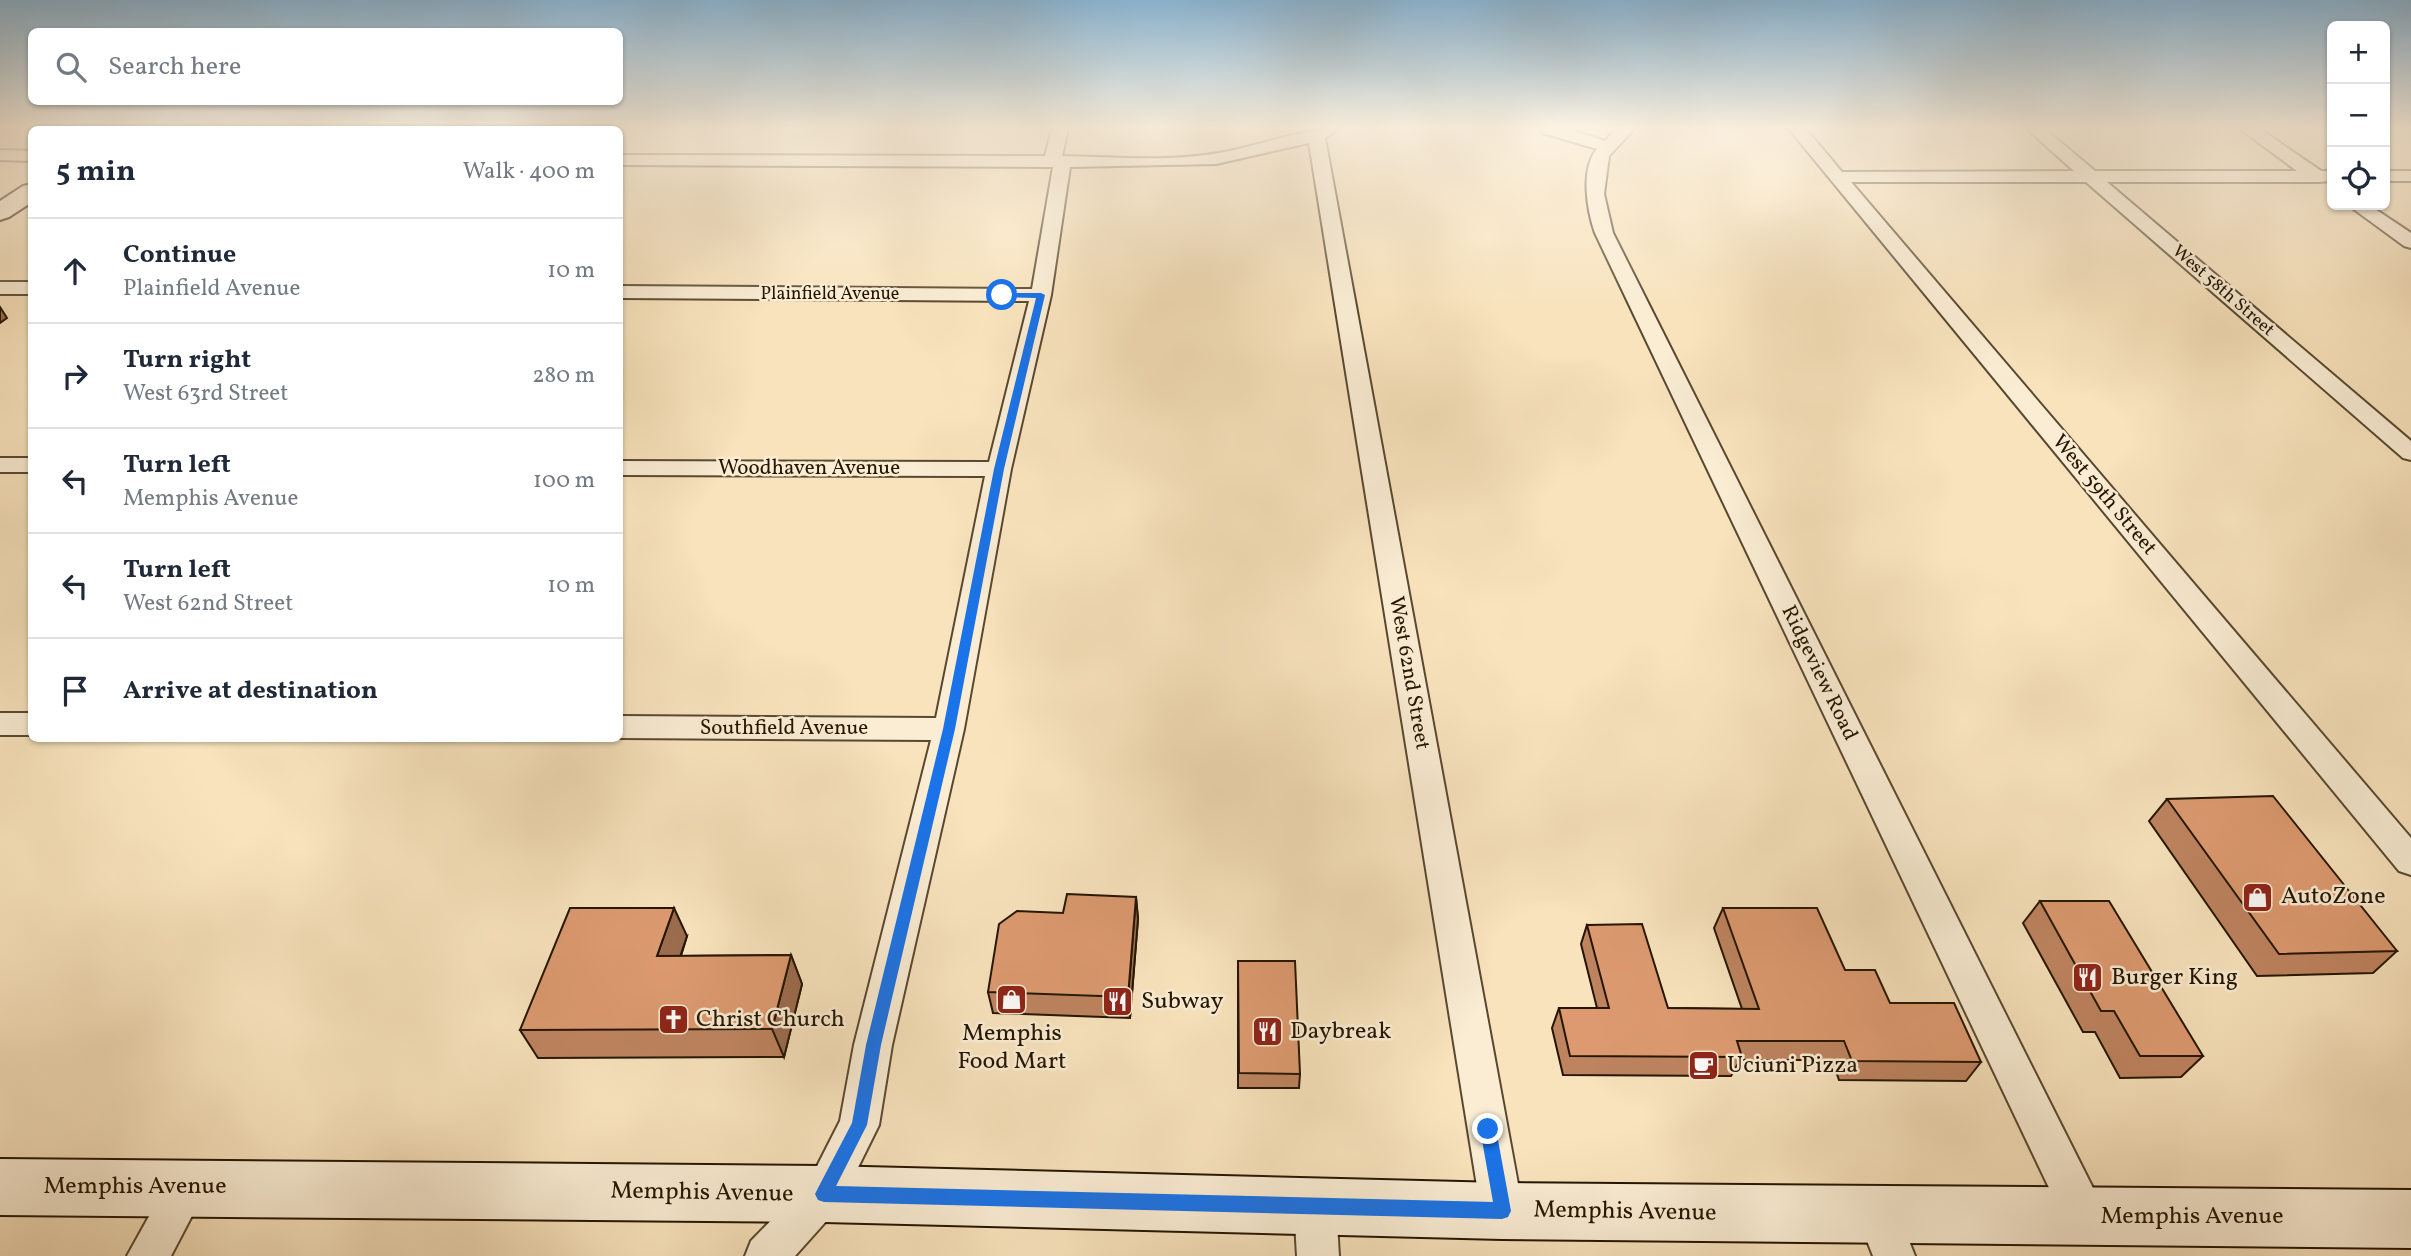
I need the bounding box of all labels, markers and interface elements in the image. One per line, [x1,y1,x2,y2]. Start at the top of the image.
map controls [2327,21,2390,210]
button: + [2327,21,2390,84]
search box [28,28,623,105]
icon: search [52,48,90,86]
text: Search here [108,49,241,85]
button: − [2327,84,2390,147]
button: locate [2327,147,2390,210]
text: 5 min [56,151,136,193]
text: Walk · 400 m [463,156,595,188]
text: Continue [123,237,236,273]
street label: West 58th Street [2166,239,2280,343]
icon: ahead [56,252,94,290]
text: 10 m [547,255,595,287]
text: Plainfield Avenue [123,273,300,305]
route start [986,279,1017,310]
street label: Plainfield Avenue [761,282,899,307]
text: Turn right [123,342,251,378]
icon: right [56,357,94,395]
text: 280 m [532,360,595,392]
text: West 63rd Street [123,378,288,410]
street label: West 59th Street [2045,428,2163,562]
text: Turn left [123,447,231,483]
street label: Woodhaven Avenue [718,454,900,483]
icon: left [56,462,94,500]
text: 100 m [533,465,595,497]
text: Memphis Avenue [123,483,298,515]
text: Turn left [123,552,231,588]
icon: left [56,567,94,605]
text: 10 m [547,570,595,602]
text: West 62nd Street [123,588,293,620]
street label: West 62nd Street [1381,594,1437,752]
street label: Ridgeview Road [1774,600,1864,746]
icon: arrive [56,672,94,710]
text: Arrive at destination [123,673,378,709]
street label: Southfield Avenue [700,714,868,743]
shop icon: AutoZone [2241,880,2275,914]
place label: AutoZone [2281,880,2386,914]
restaurant icon: Burger King [2071,961,2105,995]
place label: Burger King [2111,961,2238,995]
shop icon: Memphis Food Mart [995,983,1029,1017]
restaurant icon: Subway [1101,985,1135,1019]
place label: Subway [1141,985,1223,1019]
church icon: Christ Church [656,1003,690,1037]
place label: Christ Church [696,1003,845,1037]
restaurant icon: Daybreak [1250,1015,1284,1049]
place label: Daybreak [1290,1015,1391,1049]
place label: Memphis Food Mart [958,1017,1066,1079]
cafe icon: Uciuni Pizza [1687,1049,1721,1083]
place label: Uciuni Pizza [1727,1049,1858,1083]
route end [1472,1113,1503,1144]
street label: Memphis Avenue [43,1170,227,1204]
street label: Memphis Avenue [610,1174,794,1212]
street label: Memphis Avenue [1533,1193,1717,1231]
street label: Memphis Avenue [2100,1200,2284,1234]

